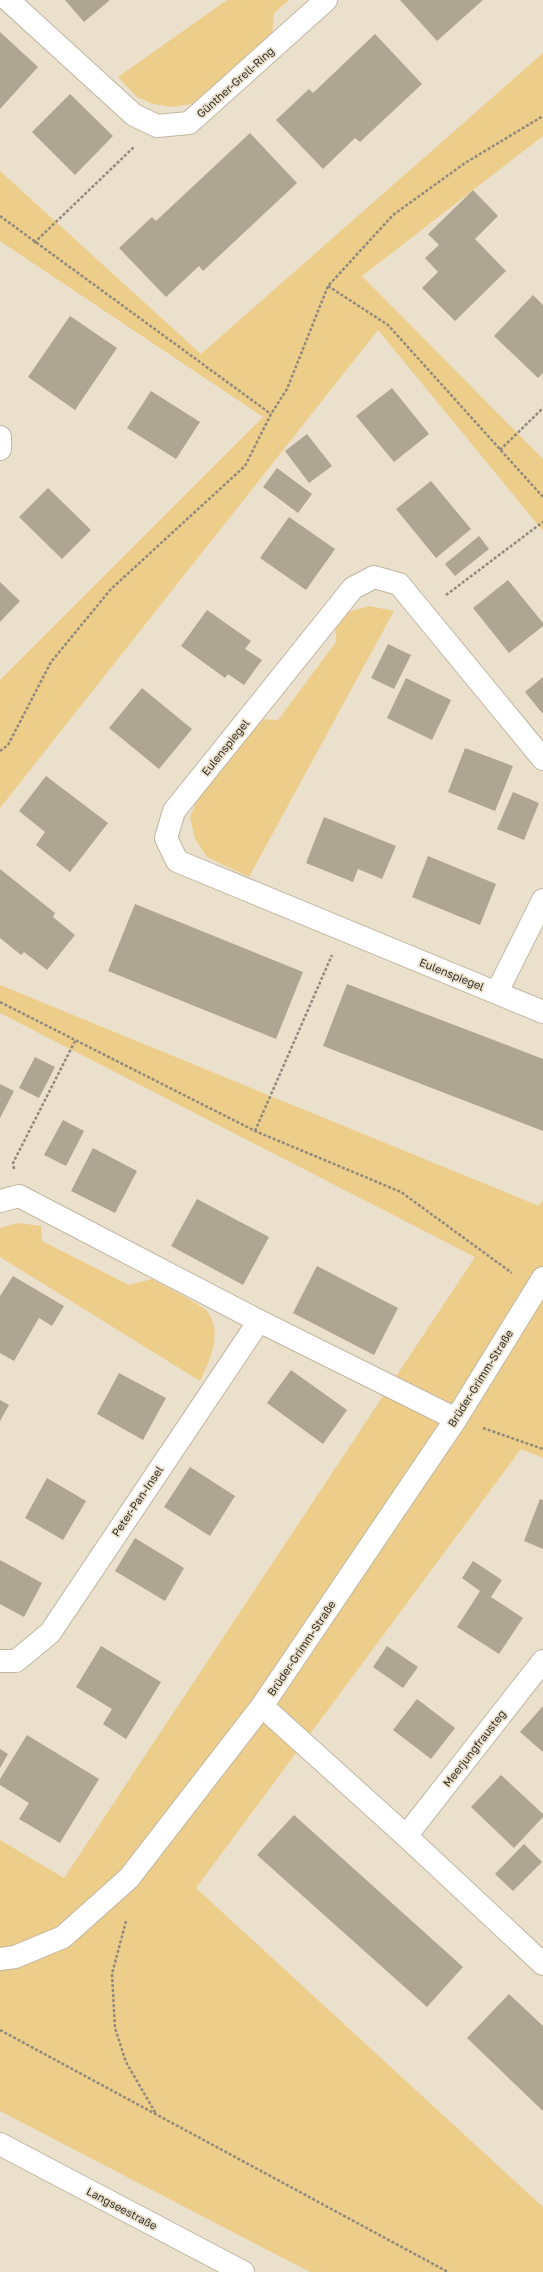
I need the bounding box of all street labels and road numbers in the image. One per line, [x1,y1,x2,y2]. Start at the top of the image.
street label: Günther-Grell-Ring [194,44,276,120]
street label: Eulenspiegel [198,716,252,778]
street label: Eulenspiegel [418,955,487,993]
street label: Brüder-Grimm-Straße [445,1327,515,1429]
street label: Peter-Pan-Insel [109,1463,166,1539]
street label: Brüder-Grimm-Straße [264,1598,338,1698]
street label: Meerjungfrausteg [440,1707,508,1789]
street label: Langseestraße [84,2184,160,2232]

